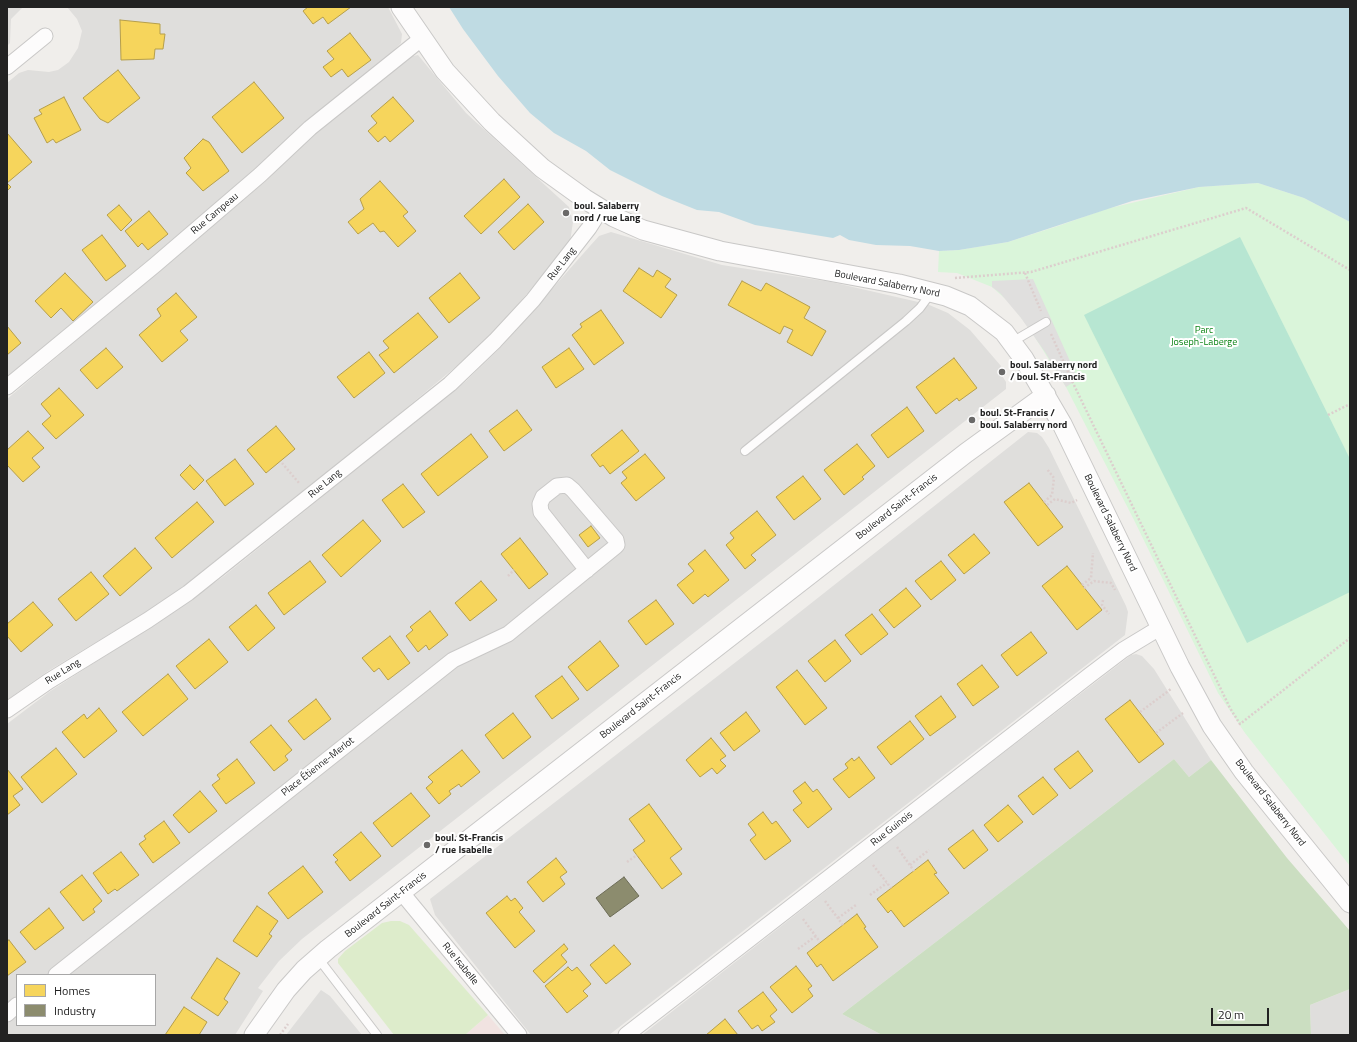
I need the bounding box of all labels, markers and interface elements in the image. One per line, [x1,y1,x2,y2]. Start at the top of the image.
street label: Rue Campeau [189,191,241,237]
place label: boul. Salaberry nord / rue Lang [574,201,640,224]
marker: boul. Salaberry nord / rue Lang [561,208,571,218]
street label: Rue Lang [545,245,579,283]
street label: Boulevard Salaberry Nord [833,268,941,300]
park label: Parc Joseph-Laberge [1171,325,1237,348]
place label: boul. Salaberry nord / boul. St-Francis [1010,360,1097,384]
marker: boul. Salaberry nord / boul. St-Francis [997,367,1007,377]
place label: boul. St-Francis / boul. Salaberry nord [980,408,1067,432]
marker: boul. St-Francis / boul. Salaberry nord [967,415,977,425]
street label: Rue Lang [306,467,344,501]
street label: Boulevard Saint-Francis [854,471,940,543]
street label: Boulevard Salaberry Nord [1081,472,1139,574]
street label: Rue Lang [43,657,83,687]
street label: Boulevard Saint-Francis [598,670,684,742]
street label: Place Étienne-Merlot [279,735,357,799]
street label: Boulevard Salaberry Nord [1232,757,1308,849]
street label: Rue Guinois [869,809,915,849]
place label: boul. St-Francis / rue Isabelle [435,833,503,856]
marker: boul. St-Francis / rue Isabelle [422,840,432,850]
street label: Boulevard Saint-Francis [343,869,429,941]
street label: Rue Isabelle [439,940,481,988]
legend [16,974,156,1026]
text: Homes [54,981,90,1000]
scale bar [1213,1000,1271,1026]
text: Industry [54,1001,96,1020]
text: 20 m [1218,1005,1244,1024]

